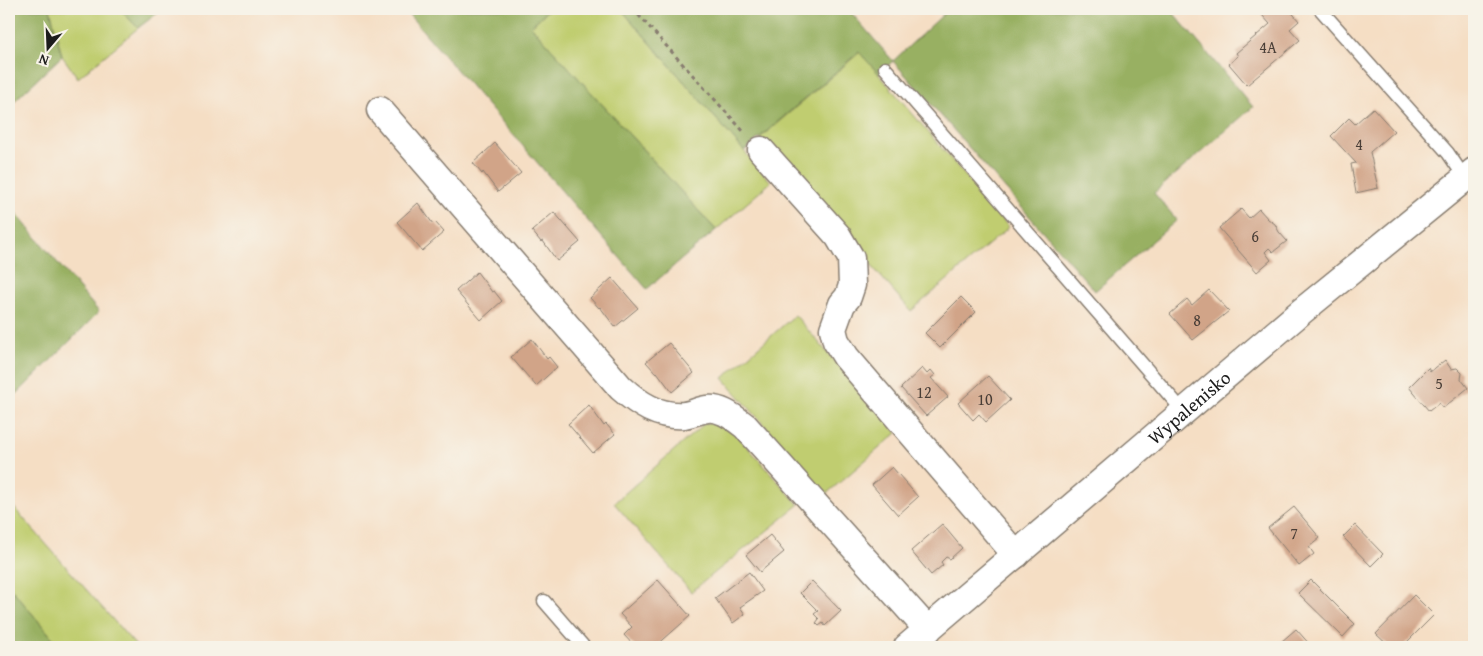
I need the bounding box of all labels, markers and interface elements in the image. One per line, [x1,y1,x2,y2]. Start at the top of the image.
north arrow [22,22,72,72]
house number: 4A [1259,35,1277,59]
text: N [35,49,51,71]
house number: 4 [1355,132,1363,156]
house number: 6 [1251,224,1259,248]
house number: 8 [1193,308,1201,332]
street label: Wypalenisko [1141,364,1237,451]
house number: 5 [1435,371,1443,395]
house number: 12 [916,380,932,404]
house number: 10 [977,387,993,411]
house number: 7 [1290,521,1298,545]

